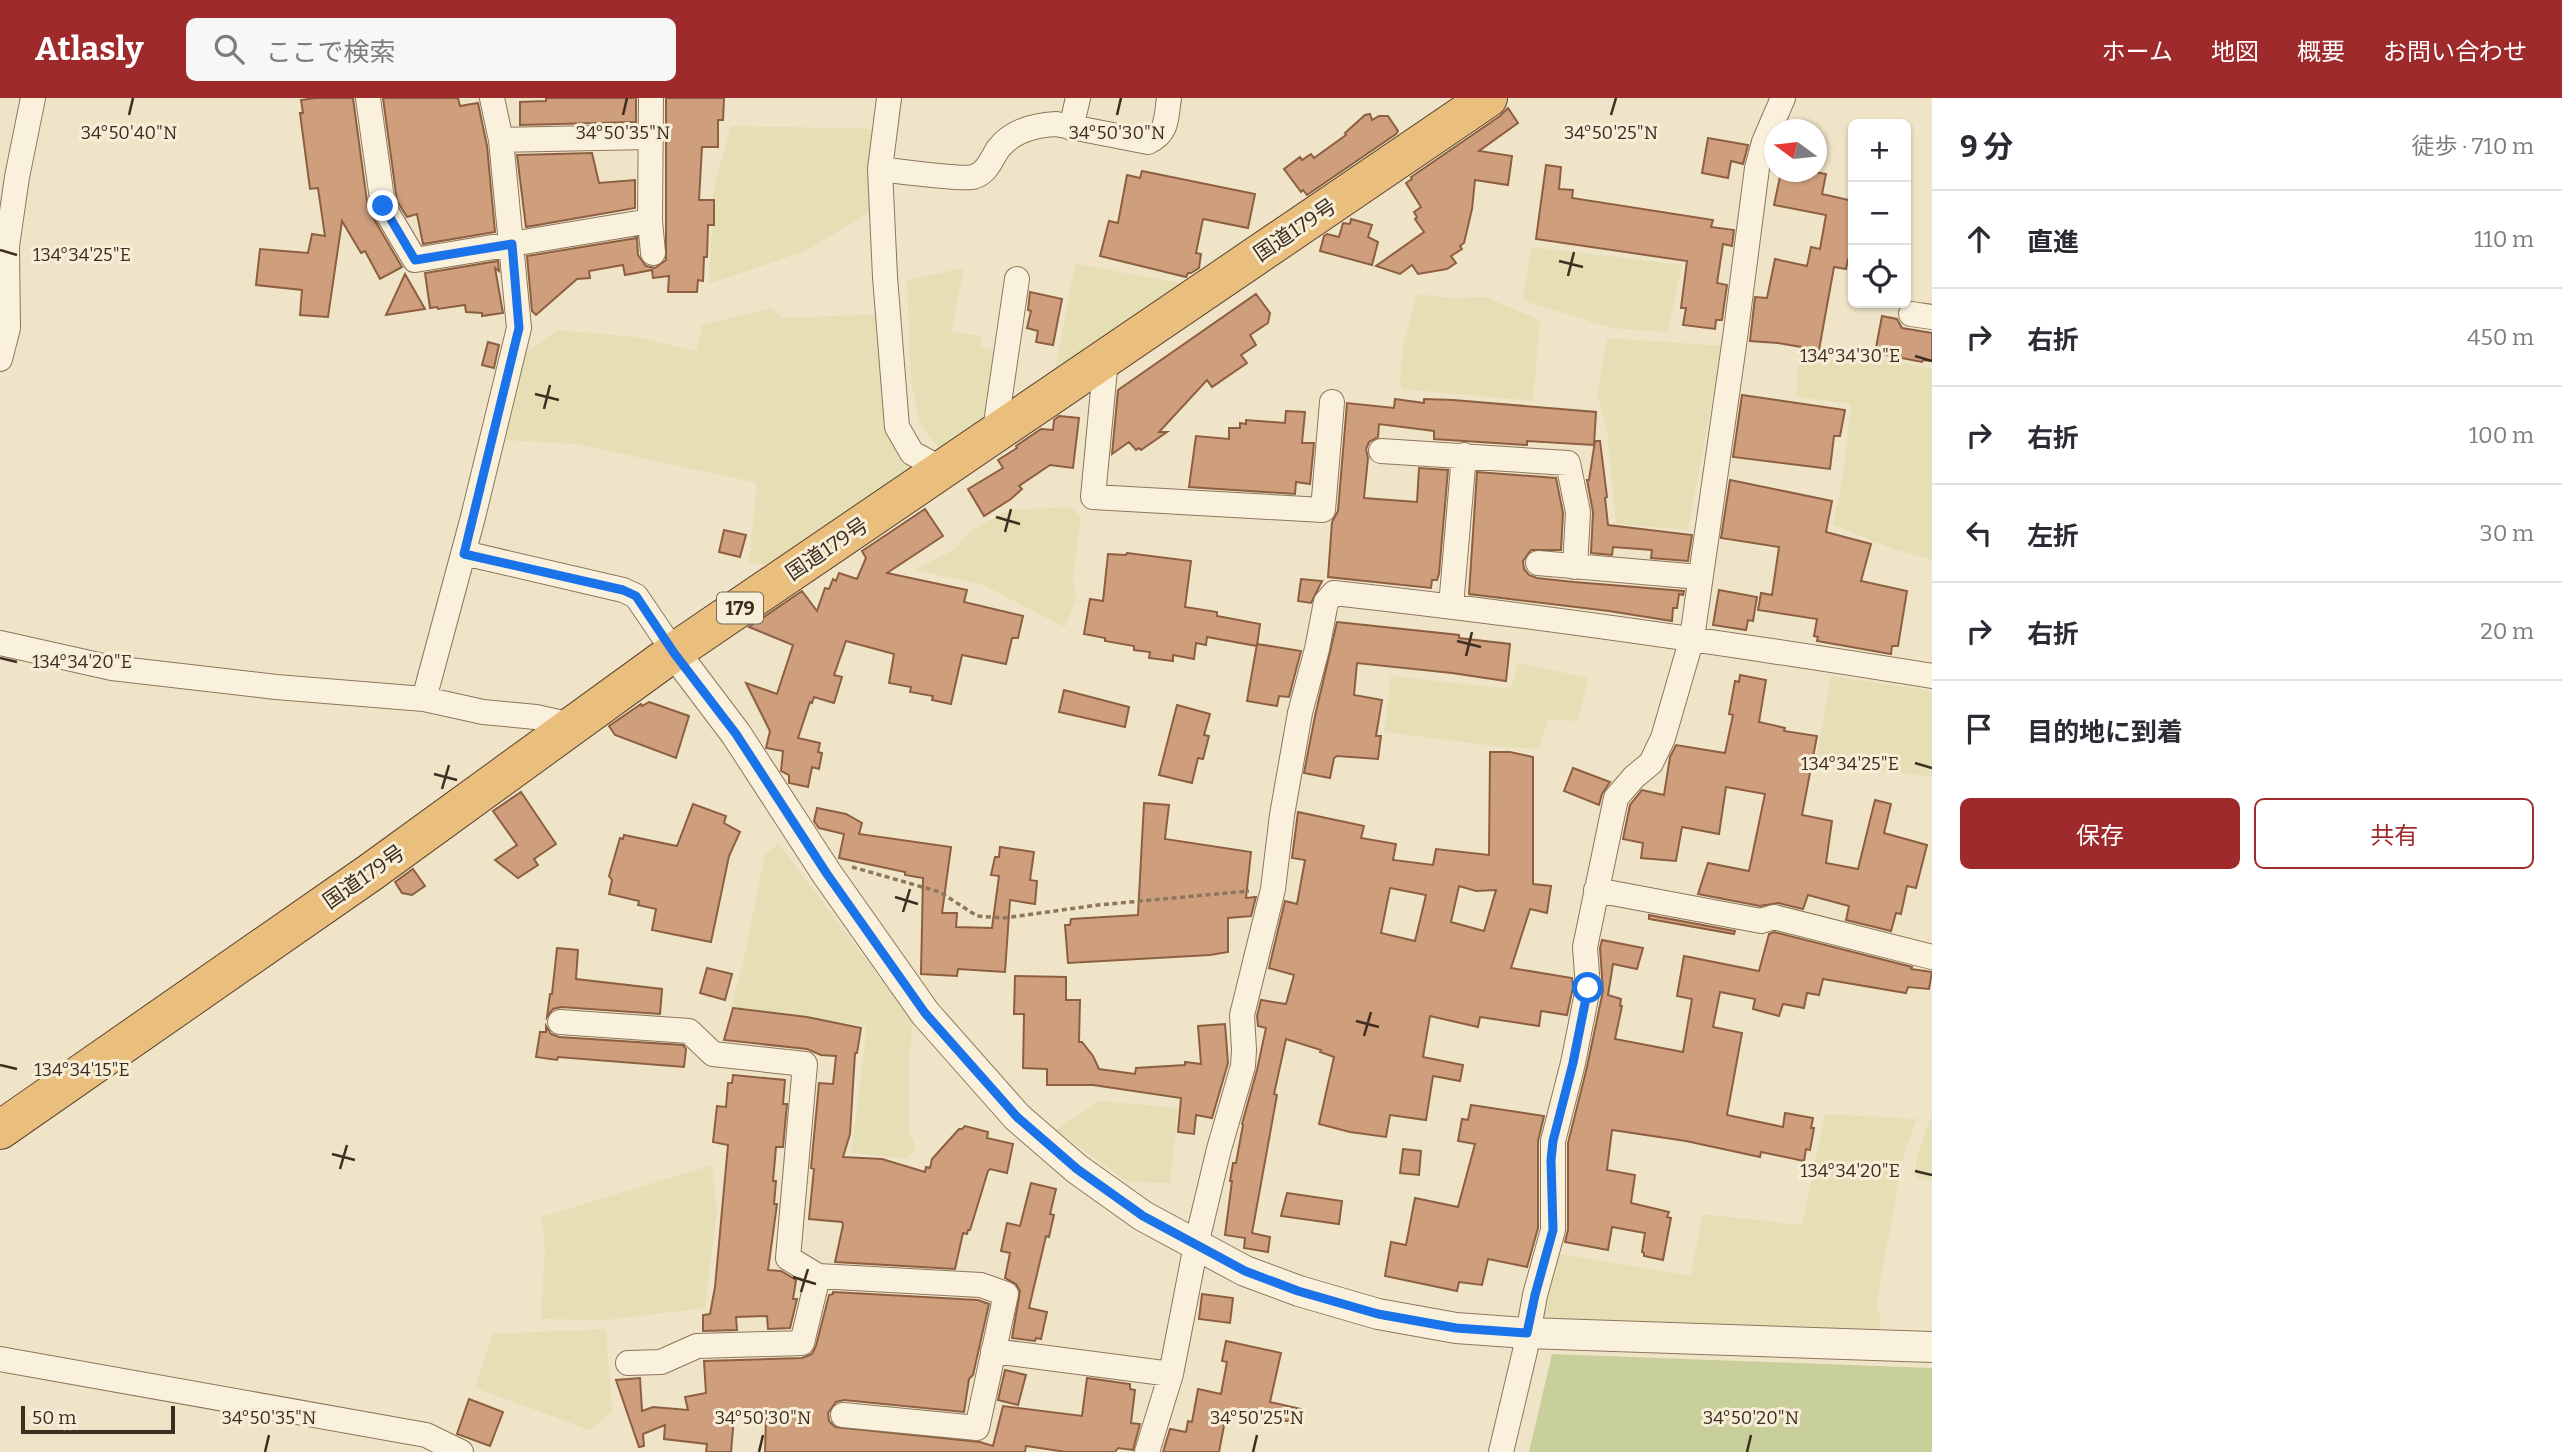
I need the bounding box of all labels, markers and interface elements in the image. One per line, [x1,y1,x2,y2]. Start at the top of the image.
search box [186,18,676,81]
text: Atlasly [35,29,144,69]
icon: search [210,30,248,68]
text: ここで検索 [266,37,396,68]
text: ホーム [2102,38,2173,66]
text: 地図 [2211,38,2259,66]
text: 概要 [2297,38,2345,66]
text: お問い合わせ [2383,38,2527,66]
north arrow [1764,119,1827,182]
map controls [1848,119,1911,308]
button: + [1848,119,1911,182]
text: 34°50'40"N [81,122,177,144]
text: 34°50'35"N [576,122,670,144]
text: 34°50'30"N [1069,122,1165,144]
text: 34°50'25"N [1564,122,1658,144]
text: 9 分 [1960,129,2013,165]
text: 徒歩 · 710 m [2412,132,2534,160]
button: − [1848,182,1911,245]
route end [367,190,398,221]
street label: 国道179号 [1249,193,1341,267]
icon: ahead [1960,220,1998,258]
text: 110 m [2474,225,2534,253]
text: 直進 [2027,227,2079,258]
text: 134°34'25"E [33,244,131,266]
button: locate [1848,245,1911,308]
icon: right [1960,318,1998,356]
text: 450 m [2467,323,2534,351]
text: 右折 [2027,325,2079,356]
text: 134°34'30"E [1800,345,1900,367]
icon: right [1960,416,1998,454]
text: 100 m [2469,421,2534,449]
text: 右折 [2027,423,2079,454]
street label: 国道179号 [781,512,873,586]
icon: left [1960,514,1998,552]
text: 30 m [2480,519,2534,547]
text: 左折 [2027,521,2079,552]
road number: 179 [717,593,763,624]
icon: right [1960,612,1998,650]
text: 20 m [2480,617,2534,645]
text: 右折 [2027,619,2079,650]
text: 134°34'20"E [32,651,132,673]
icon: arrive [1960,710,1998,748]
text: 目的地に到着 [2027,717,2183,748]
text: 134°34'25"E [1801,753,1899,775]
button: 保存 [1960,798,2240,869]
button: 共有 [2254,798,2534,869]
street label: 国道179号 [318,839,410,915]
route start [1572,972,1603,1003]
text: 134°34'15"E [34,1059,130,1081]
text: 134°34'20"E [1800,1160,1900,1182]
scale bar [21,1403,175,1435]
text: 50 m [32,1406,76,1429]
text: 34°50'35"N [222,1407,316,1429]
text: 34°50'30"N [715,1407,811,1429]
text: 34°50'25"N [1210,1407,1304,1429]
text: 34°50'20"N [1703,1407,1799,1429]

